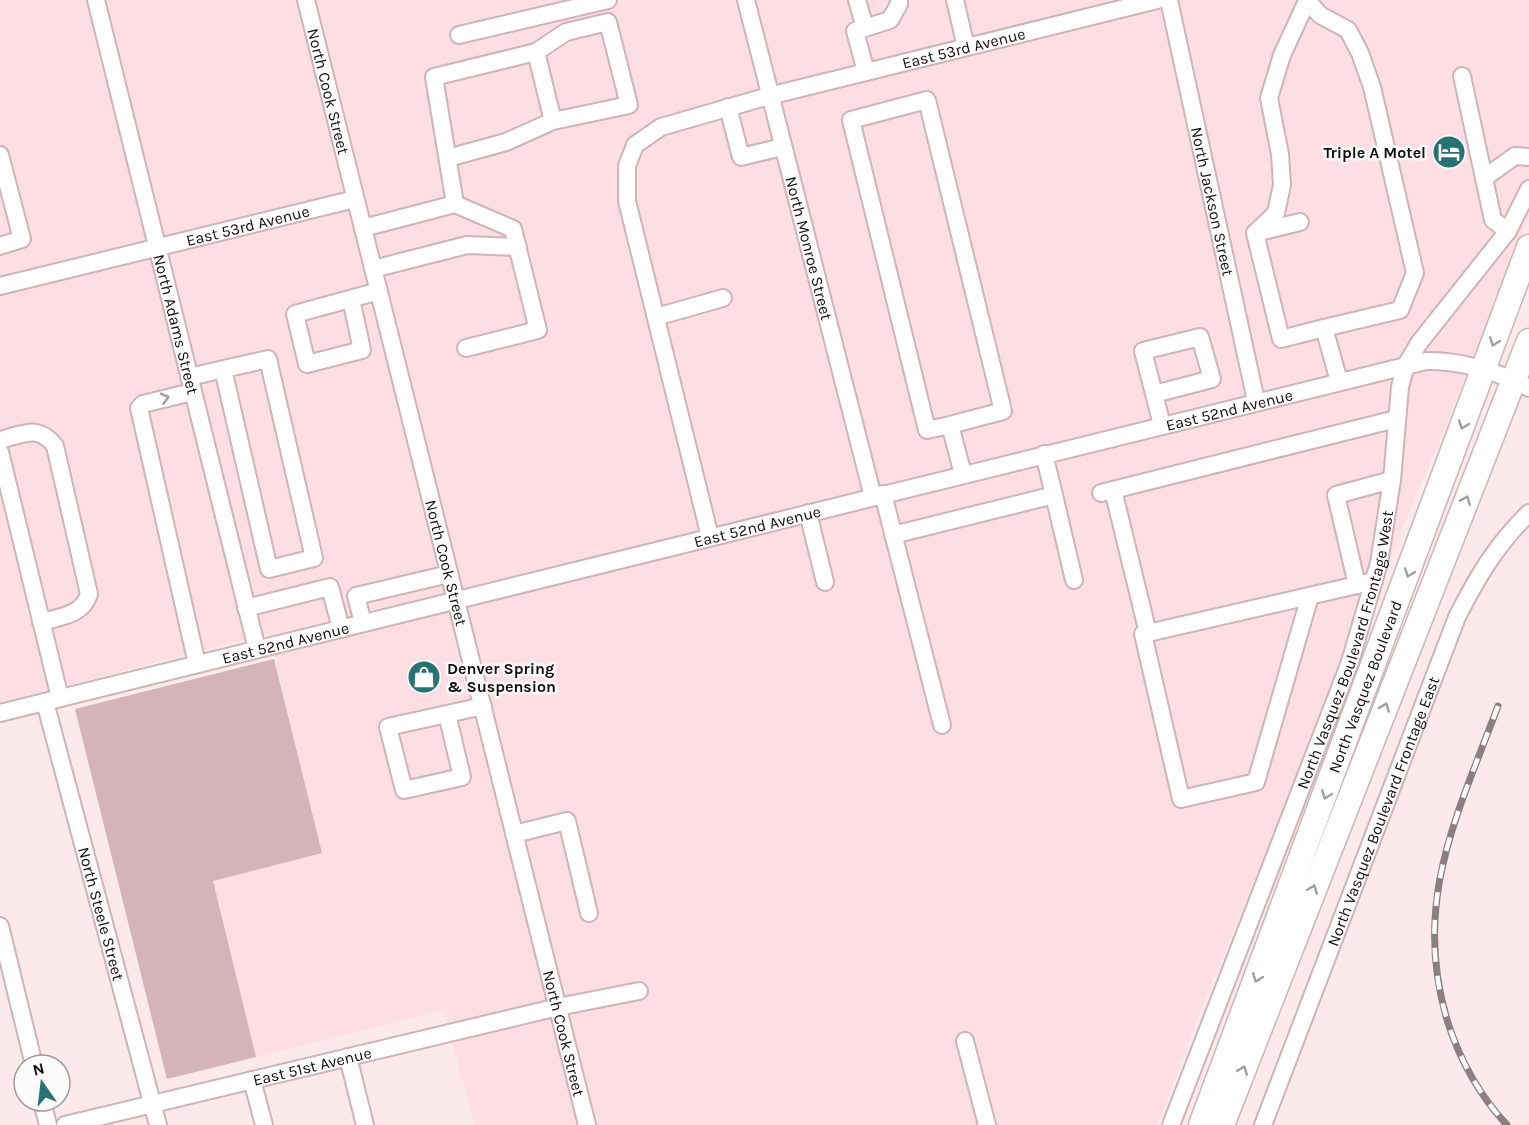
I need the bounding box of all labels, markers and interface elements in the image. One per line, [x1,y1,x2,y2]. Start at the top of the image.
street label: East 53rd Avenue [900,23,1027,72]
street label: North Cook Street [304,26,354,156]
street label: North Jackson Street [1187,125,1238,278]
hotel icon: Triple A Motel [1431,134,1467,170]
place label: Triple A Motel [1323,143,1426,162]
street label: North Monroe Street [782,174,837,322]
street label: East 53rd Avenue [184,201,311,250]
street label: North Adams Street [150,252,203,396]
one-way arrow [1488,336,1501,347]
street label: East 52nd Avenue [1164,385,1295,434]
one-way arrow [160,393,170,406]
one-way arrow [1458,419,1470,430]
one-way arrow [1459,495,1471,506]
street label: North Cook Street [422,498,471,628]
street label: East 52nd Avenue [692,501,823,551]
street label: North Vasquez Boulevard Frontage West [1291,506,1395,790]
one-way arrow [1403,568,1416,578]
street label: North Vasquez Boulevard [1326,598,1406,776]
street label: East 52nd Avenue [220,618,351,667]
shop icon: Denver Spring & Suspension [406,659,442,695]
place label: Denver Spring & Suspension [447,659,556,696]
street label: North Vasquez Boulevard Frontage East [1323,674,1443,949]
one-way arrow [1378,702,1390,713]
one-way arrow [1320,790,1333,800]
street label: North Steele Street [75,845,128,983]
one-way arrow [1306,884,1319,894]
street label: North Cook Street [539,968,589,1098]
one-way arrow [1251,972,1264,983]
street label: East 51st Avenue [251,1043,373,1089]
north arrow [12,1053,72,1113]
text: N [31,1058,46,1080]
one-way arrow [1236,1066,1248,1077]

